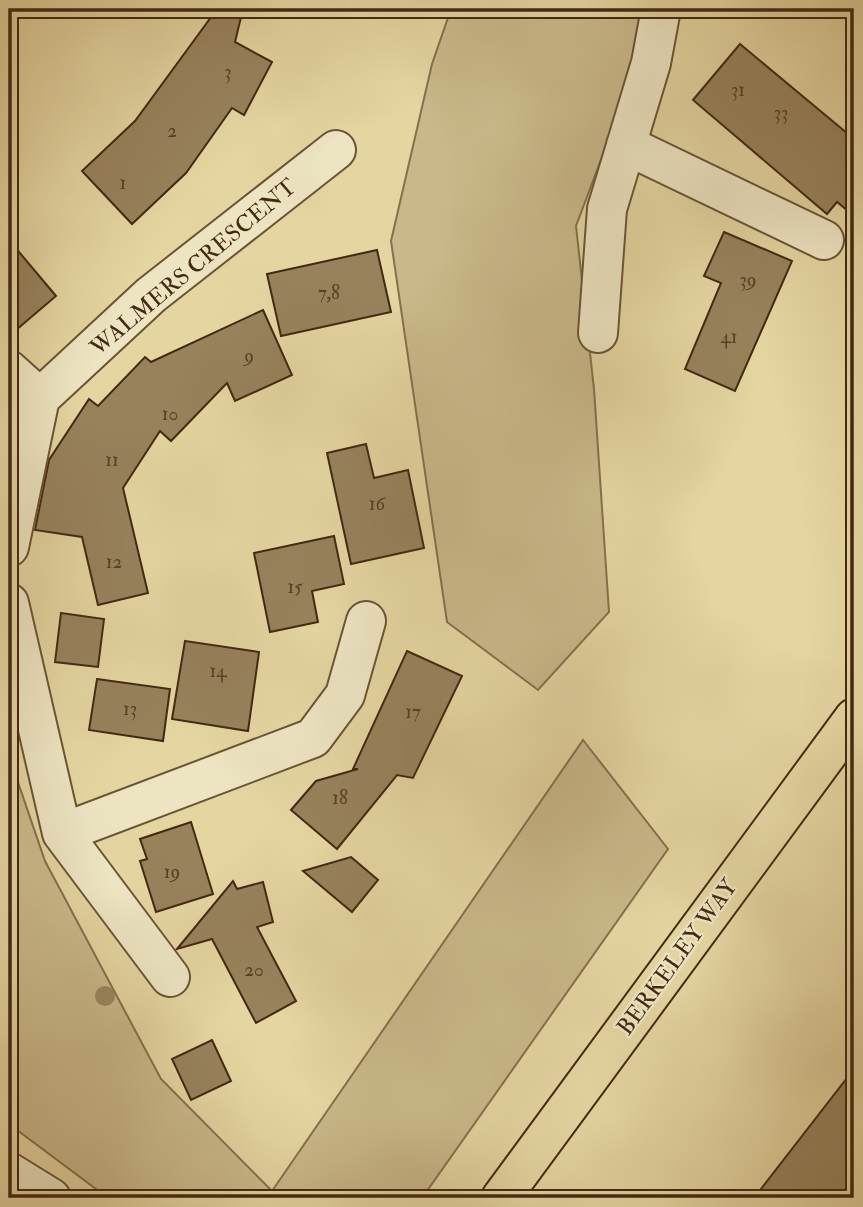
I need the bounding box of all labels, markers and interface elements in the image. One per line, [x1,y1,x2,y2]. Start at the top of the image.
house number: 3 [224,60,232,84]
house number: 31 [731,78,745,102]
house number: 33 [774,101,788,125]
house number: 2 [167,119,177,143]
house number: 1 [120,171,126,195]
street label: WALMERS CRESCENT [83,172,302,362]
house number: 39 [739,268,757,292]
house number: 7,8 [318,281,340,305]
house number: 41 [720,325,738,349]
house number: 9 [242,344,254,368]
house number: 10 [162,402,178,426]
house number: 11 [105,448,119,472]
house number: 16 [369,492,387,516]
house number: 12 [106,550,122,574]
house number: 15 [287,575,303,599]
house number: 14 [209,659,227,683]
house number: 13 [123,697,137,721]
house number: 17 [405,700,421,724]
house number: 18 [332,786,348,810]
house number: 19 [164,860,180,884]
street label: BERKELEY WAY [611,872,744,1041]
house number: 20 [244,958,264,982]

